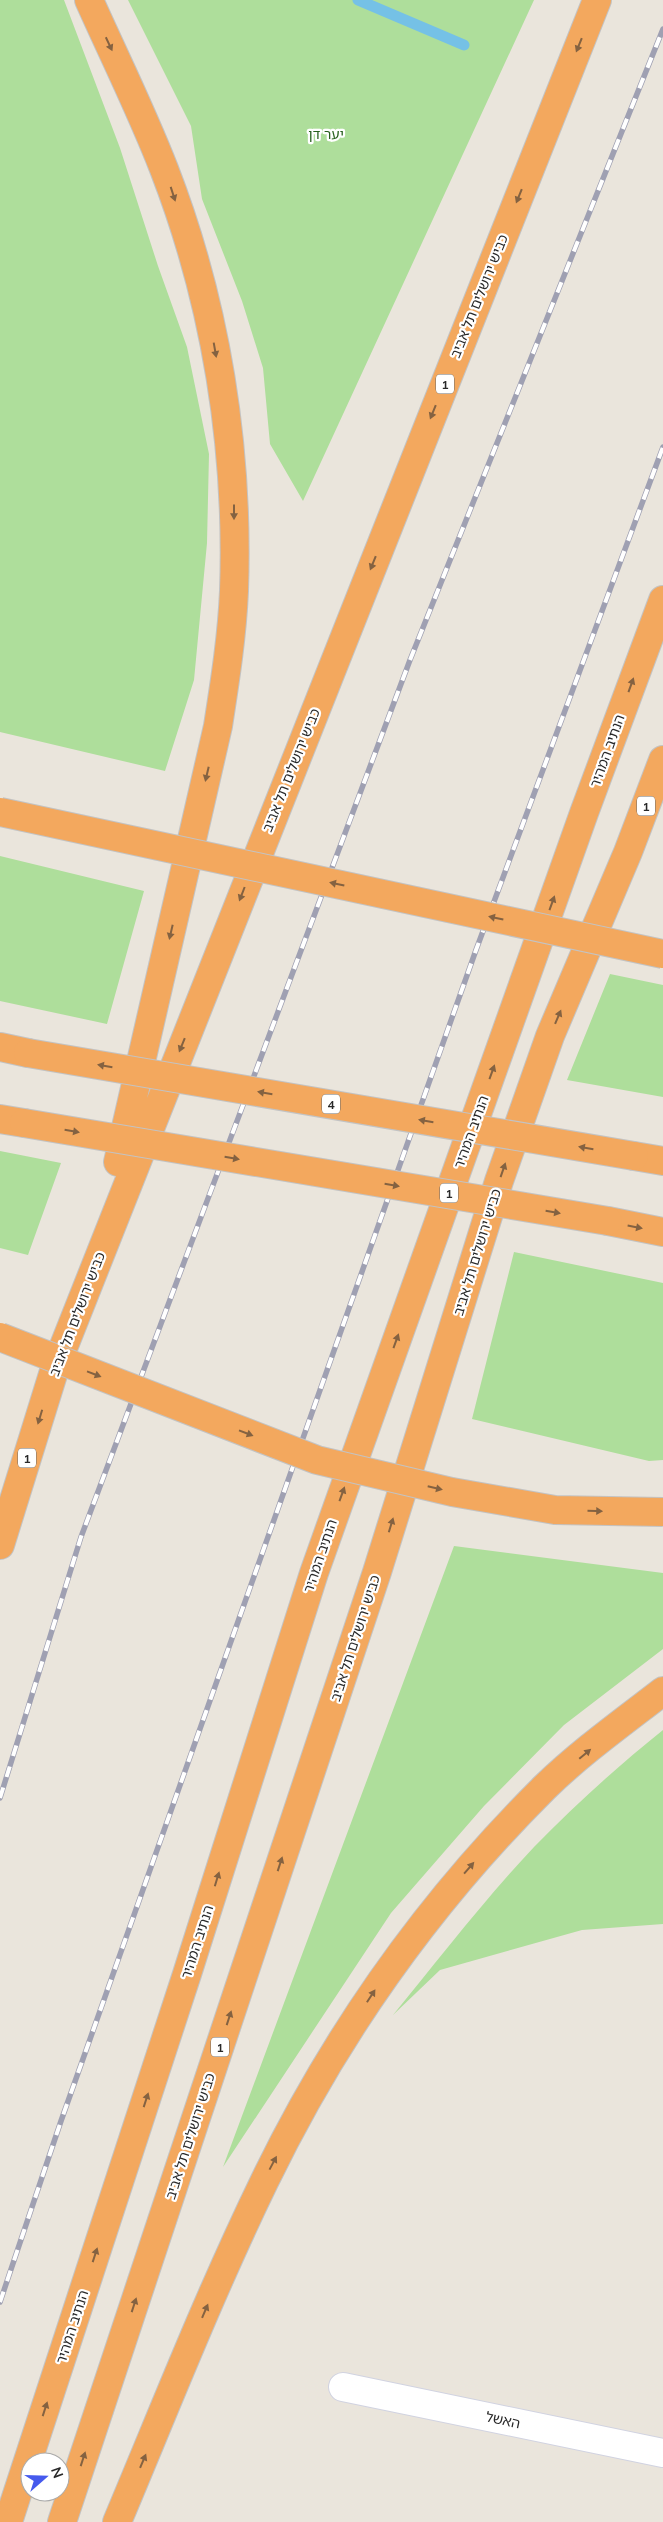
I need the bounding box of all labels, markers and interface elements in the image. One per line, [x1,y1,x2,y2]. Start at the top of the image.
one-way arrow [105,37,113,51]
one-way arrow [575,38,583,52]
park label: יער דן [308,125,344,143]
one-way arrow [169,187,177,202]
one-way arrow [515,189,523,204]
street label: כביש ירושלים תל אביב [446,232,512,360]
one-way arrow [212,343,220,359]
road number: 1 [436,374,454,394]
one-way arrow [429,405,437,420]
one-way arrow [230,504,238,520]
one-way arrow [369,556,377,571]
one-way arrow [628,678,636,693]
street label: כביש ירושלים תל אביב [258,706,324,834]
street label: הנתיב המהיר [585,712,629,790]
one-way arrow [203,766,211,781]
road number: 1 [637,796,655,816]
one-way arrow [329,880,344,888]
one-way arrow [238,887,246,902]
one-way arrow [549,895,556,910]
one-way arrow [488,914,503,922]
one-way arrow [167,925,175,940]
one-way arrow [554,1009,562,1024]
one-way arrow [178,1038,186,1053]
one-way arrow [97,1061,113,1069]
one-way arrow [488,1064,496,1079]
one-way arrow [257,1089,273,1097]
street label: הנתיב המהיר [449,1093,493,1171]
road number: 4 [322,1094,340,1114]
one-way arrow [417,1116,433,1124]
one-way arrow [64,1128,80,1136]
one-way arrow [577,1144,593,1152]
one-way arrow [225,1155,241,1163]
one-way arrow [500,1162,507,1177]
one-way arrow [385,1182,401,1190]
road number: 1 [440,1184,458,1202]
street label: כביש ירושלים תל אביב [449,1186,505,1318]
one-way arrow [545,1209,561,1217]
one-way arrow [628,1223,644,1231]
street label: כביש ירושלים תל אביב [45,1249,109,1379]
one-way arrow [393,1333,400,1348]
one-way arrow [87,1370,102,1378]
one-way arrow [35,1410,43,1425]
one-way arrow [239,1429,253,1437]
road number: 1 [18,1449,36,1468]
one-way arrow [427,1484,442,1492]
one-way arrow [339,1486,346,1501]
one-way arrow [588,1507,604,1515]
street label: הנתיב המהיר [299,1517,341,1595]
one-way arrow [388,1517,396,1532]
street label: כביש ירושלים תל אביב [326,1573,384,1703]
one-way arrow [578,1748,591,1759]
one-way arrow [277,1856,285,1871]
one-way arrow [464,1861,475,1874]
one-way arrow [213,1871,221,1886]
street label: הנתיב המהיר [177,1903,217,1981]
one-way arrow [366,1990,375,2003]
one-way arrow [226,2010,234,2025]
road number: 1 [211,2038,229,2056]
street label: כביש ירושלים תל אביב [161,2071,219,2201]
one-way arrow [142,2093,150,2108]
one-way arrow [269,2156,277,2171]
one-way arrow [92,2247,99,2262]
street label: הנתיב המהיר [52,2288,92,2366]
one-way arrow [130,2297,138,2312]
one-way arrow [201,2303,209,2318]
one-way arrow [41,2401,49,2416]
street label: האשל [484,2408,522,2432]
one-way arrow [79,2451,87,2466]
north arrow [20,2452,70,2502]
one-way arrow [139,2454,147,2468]
text: N [47,2465,67,2481]

